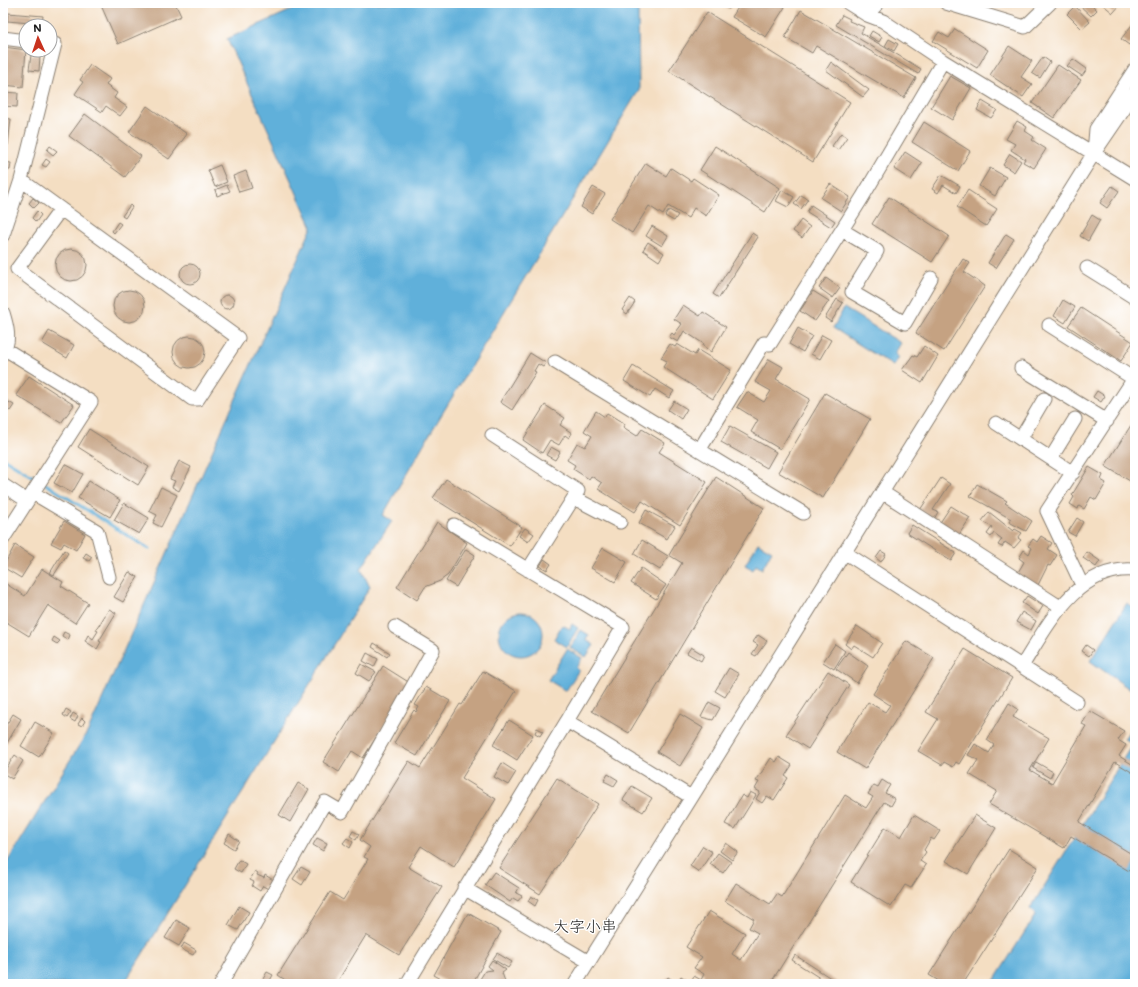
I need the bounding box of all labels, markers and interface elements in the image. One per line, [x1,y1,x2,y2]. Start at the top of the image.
north arrow [18,18,58,58]
text: N [33,20,42,35]
district label: 大字小串 [553,915,617,936]

